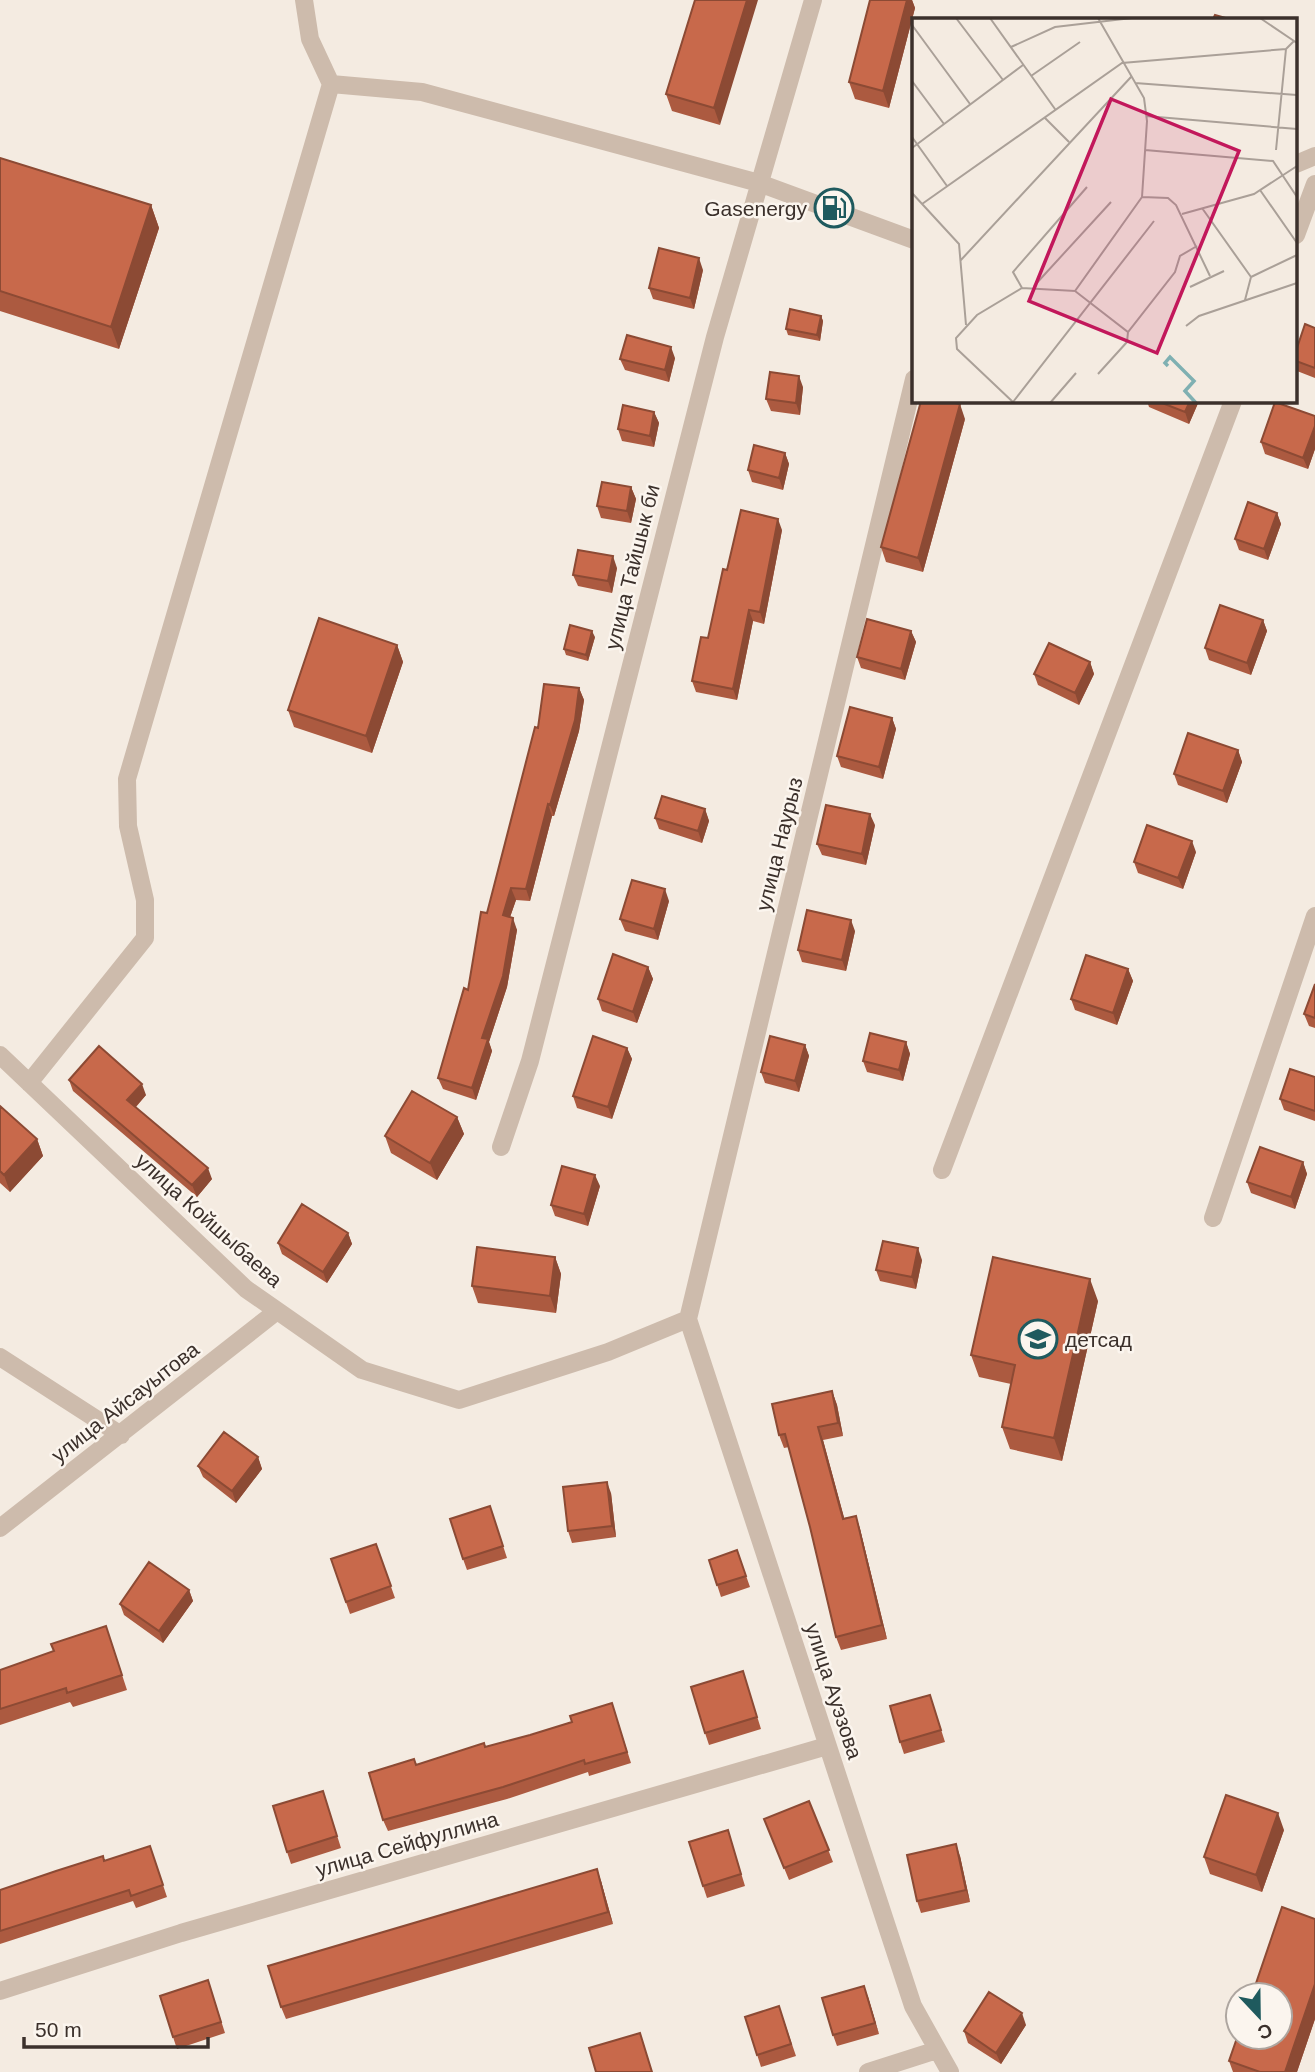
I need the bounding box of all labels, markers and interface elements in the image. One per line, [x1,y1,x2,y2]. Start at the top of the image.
inset map [912,18,1298,402]
fuel station icon: Gasenergy [813,187,855,229]
place label: Gasenergy [704,197,807,220]
street label: улица Тайшык би [600,482,664,652]
street label: улица Наурыз [751,775,807,913]
street label: улица Койшыбаева [131,1148,287,1292]
school or university icon: детсад [1017,1318,1059,1360]
place label: детсад [1065,1328,1132,1351]
street label: улица Айсауытова [47,1337,203,1467]
street label: улица Ауэзова [801,1620,867,1762]
street label: улица Сейфуллина [313,1807,501,1881]
north arrow [1224,1981,1294,2051]
scale bar [24,2006,208,2050]
text: 50 m [35,2018,82,2041]
text: С [1255,2019,1275,2044]

